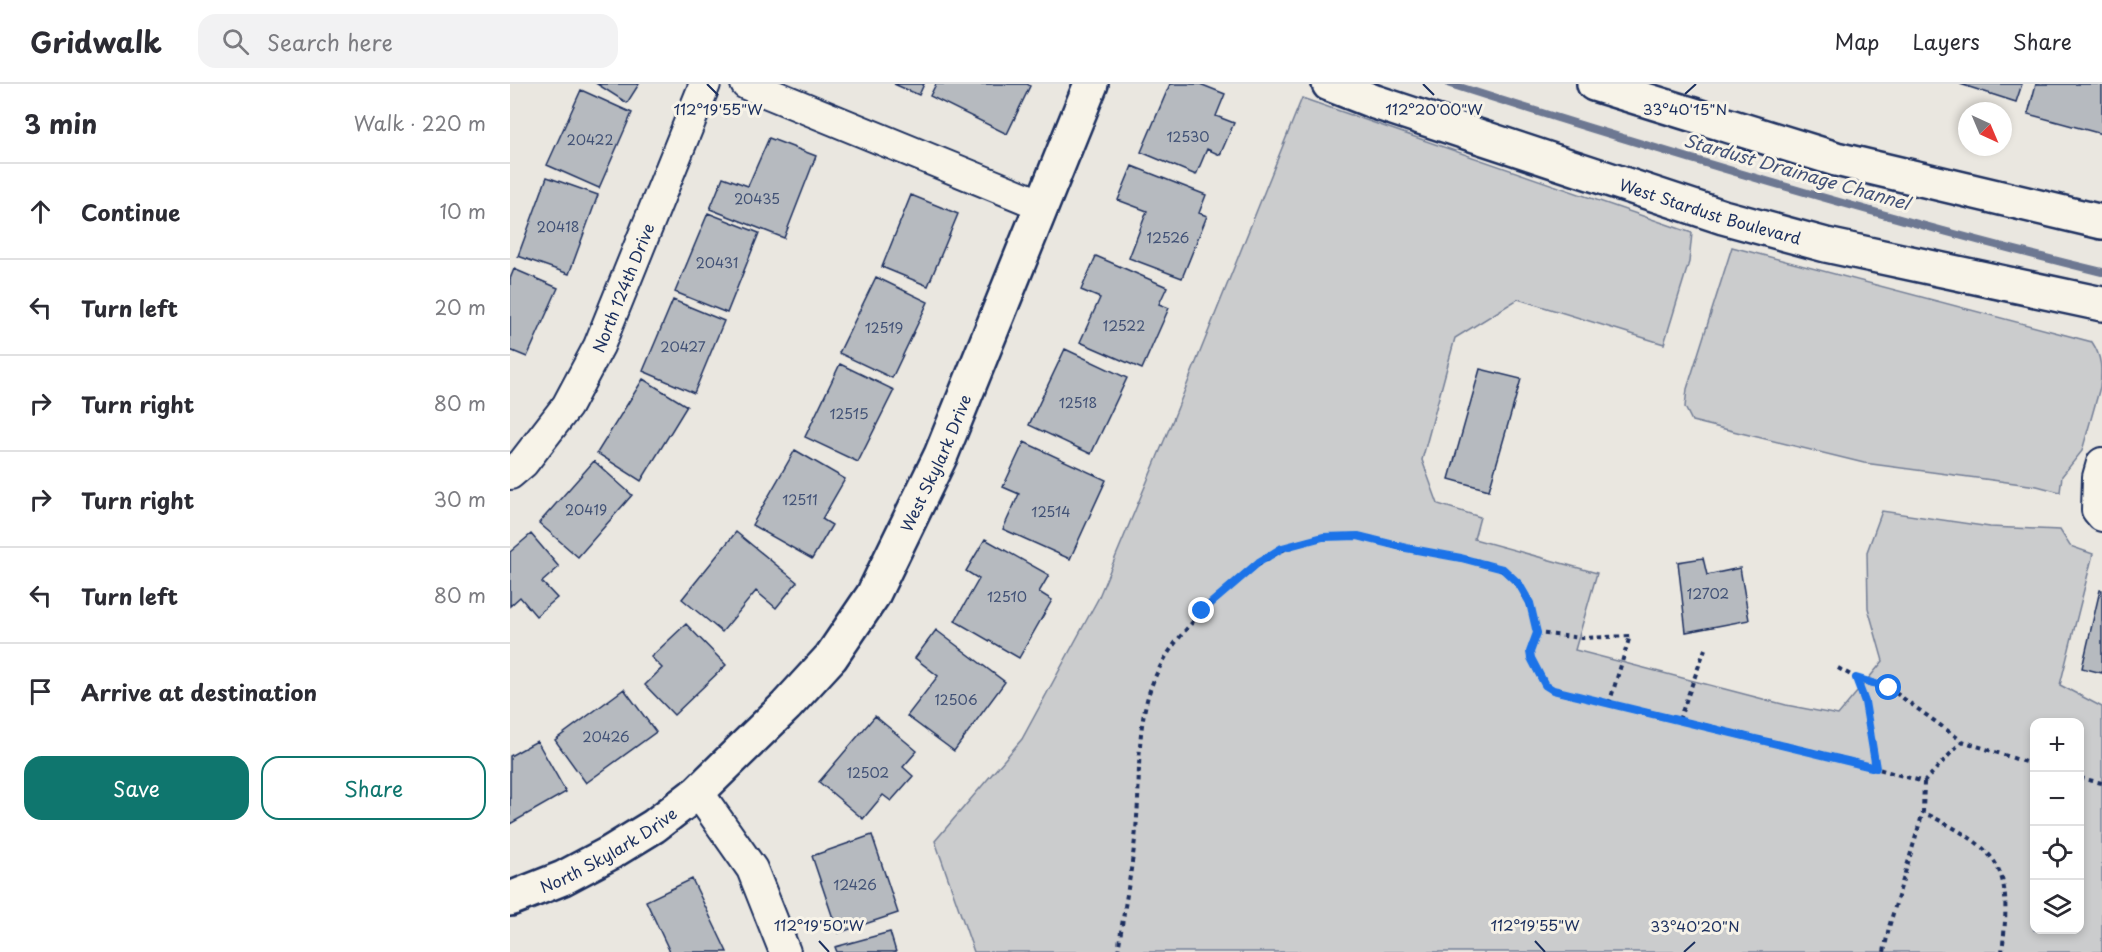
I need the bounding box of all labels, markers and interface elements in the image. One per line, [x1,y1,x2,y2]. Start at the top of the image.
search box [198,14,618,68]
text: Gridwalk [30,20,162,63]
icon: search [219,25,252,58]
text: Search here [267,25,393,58]
text: Map [1835,25,1879,57]
text: Layers [1912,25,1980,57]
text: Share [2013,25,2072,57]
text: 112°19'55"W [673,97,763,120]
text: 112°20'00"W [1385,97,1483,120]
text: 33°40'15"N [1643,97,1727,120]
north arrow [1958,102,2012,156]
text: 3 min [24,104,97,143]
text: Walk · 220 m [354,108,486,138]
house number: 12530 [1167,126,1209,147]
water label: Stardust Drainage Channel [1681,126,1916,217]
house number: 20422 [567,129,613,150]
street label: West Stardust Boulevard [1616,172,1804,250]
house number: 20435 [734,188,780,209]
icon: ahead [24,195,57,228]
text: Continue [81,195,180,228]
text: 10 m [439,196,486,226]
house number: 20418 [537,216,579,237]
street label: North 124th Drive [586,219,660,356]
house number: 12526 [1147,227,1189,248]
house number: 20431 [696,252,738,273]
icon: left [24,291,57,324]
text: Turn left [81,291,178,324]
text: 20 m [434,292,486,322]
house number: 12522 [1103,315,1145,336]
house number: 12519 [865,317,903,338]
house number: 20427 [660,336,706,357]
icon: right [24,387,57,420]
text: Turn right [81,387,194,420]
text: 80 m [434,388,486,418]
street label: West Skylark Drive [894,391,976,536]
house number: 12518 [1059,392,1097,413]
house number: 12515 [829,403,869,424]
icon: right [24,483,57,516]
text: Turn right [81,483,194,516]
text: 30 m [433,484,486,514]
house number: 12511 [782,489,818,510]
house number: 20419 [565,499,607,520]
house number: 12514 [1031,501,1071,522]
icon: left [24,579,57,612]
text: Turn left [81,579,178,612]
text: 80 m [434,580,486,610]
house number: 12702 [1687,583,1729,604]
house number: 12510 [987,586,1027,607]
route end [1188,597,1214,623]
route start [1875,674,1901,700]
icon: arrive [24,675,57,708]
text: Arrive at destination [81,675,317,708]
house number: 12506 [935,689,978,710]
map controls [2030,718,2084,934]
button: + [2030,718,2084,772]
house number: 20426 [582,726,630,747]
button: Save [24,756,249,820]
button: Share [261,756,486,820]
house number: 12502 [847,762,889,783]
button: − [2030,772,2084,826]
street label: North Skylark Drive [536,801,681,898]
button: locate [2030,826,2084,880]
house number: 12426 [833,874,877,895]
button: layers [2030,880,2084,934]
text: 112°19'50"W [774,913,865,936]
text: 112°19'55"W [1490,913,1580,936]
text: 33°40'20"N [1650,914,1740,937]

